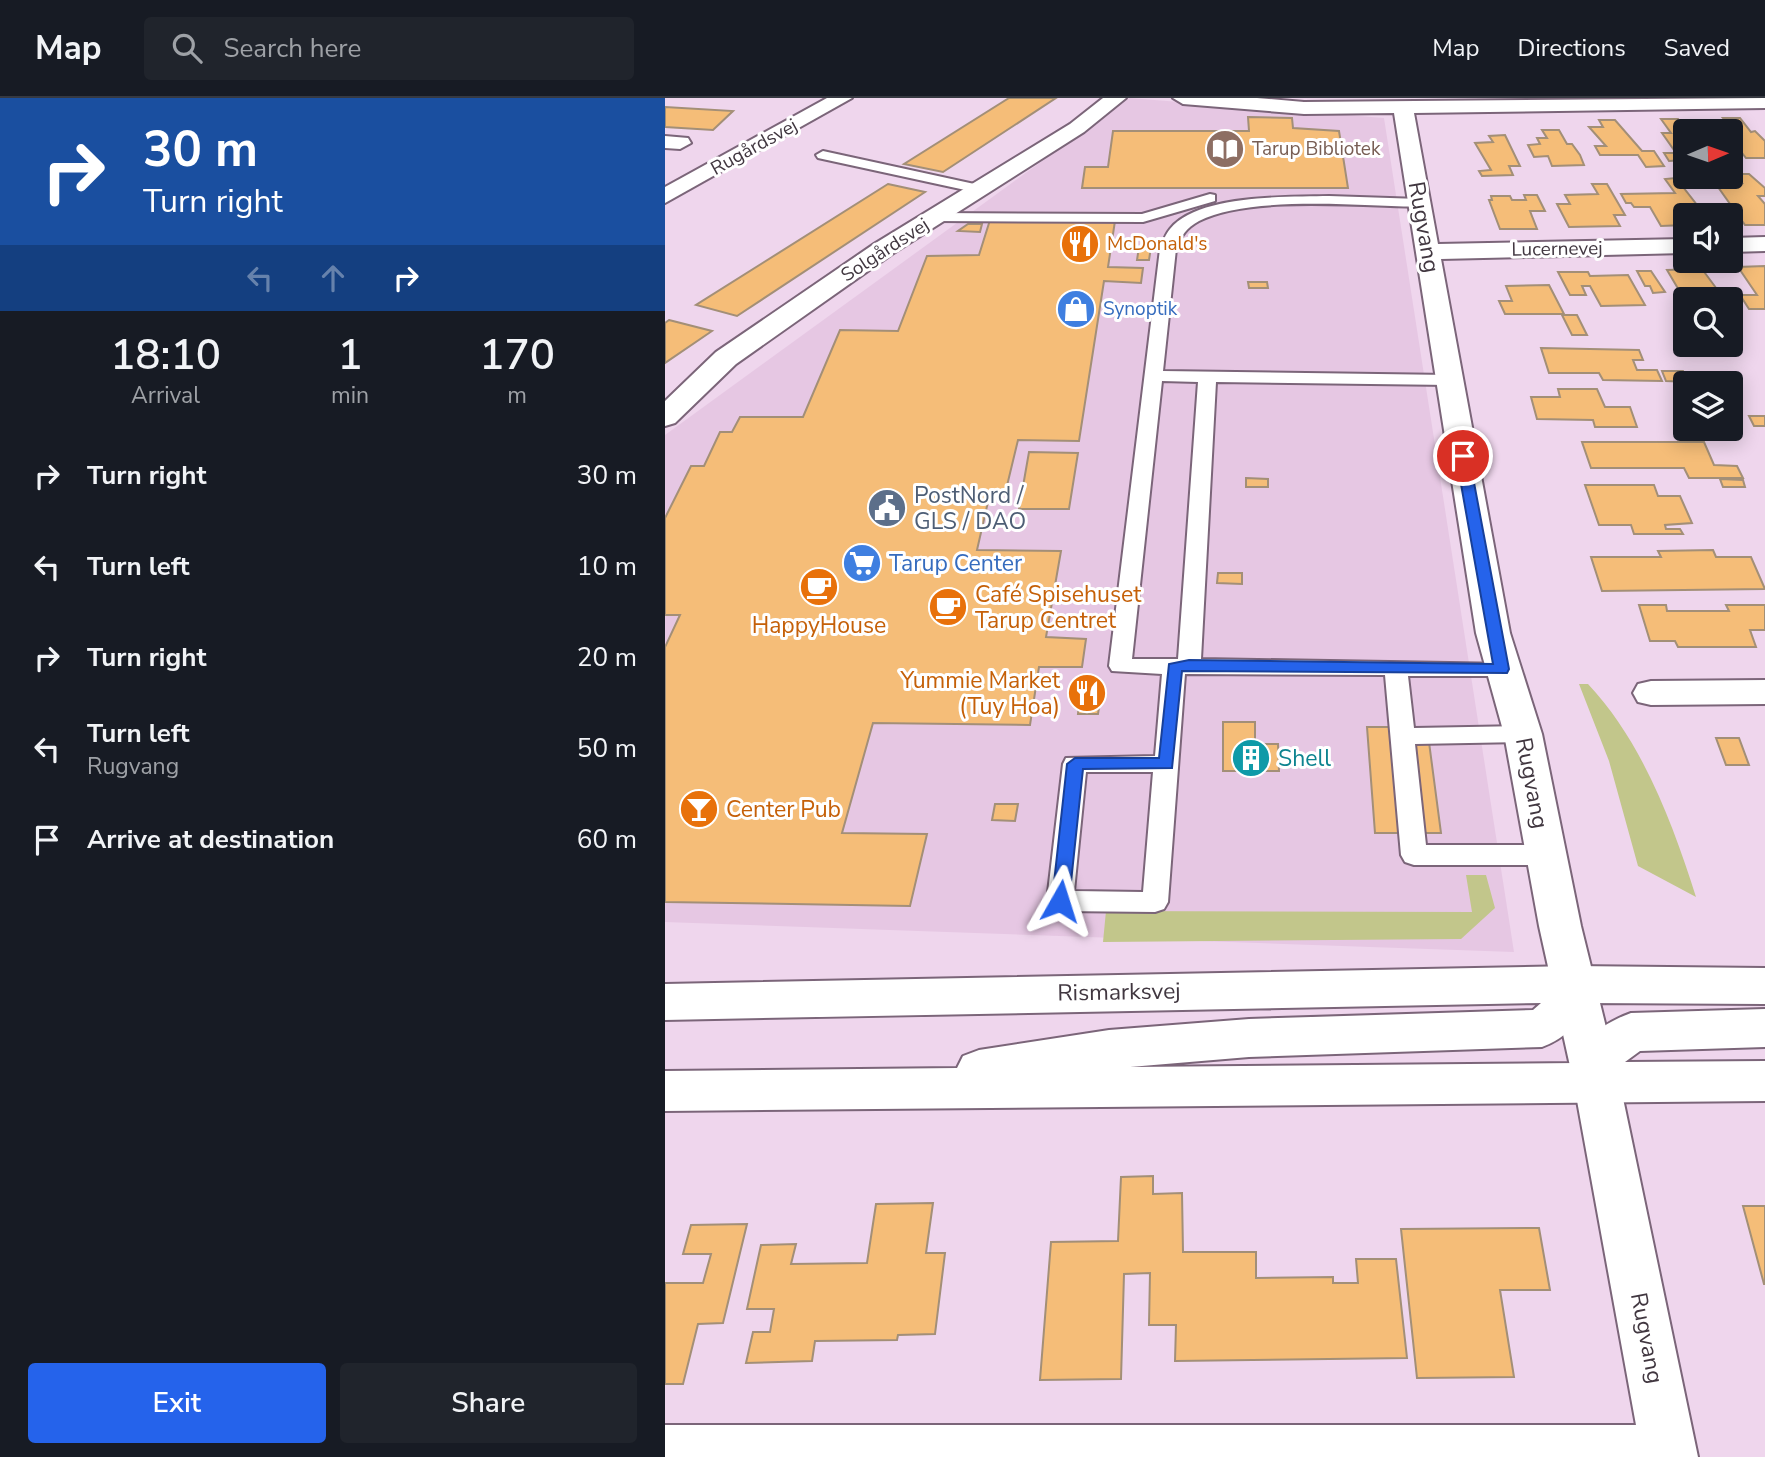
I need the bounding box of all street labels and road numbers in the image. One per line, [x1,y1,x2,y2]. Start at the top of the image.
street label: Rugårdsvej [706,112,802,182]
street label: Rugvang [1401,179,1447,275]
street label: Solgårdsvej [836,212,934,288]
street label: Lucernevej [1511,235,1603,263]
street label: Rugvang [1508,735,1556,831]
street label: Rismarksvej [1057,975,1181,1009]
street label: Rugvang [1623,1290,1671,1386]

